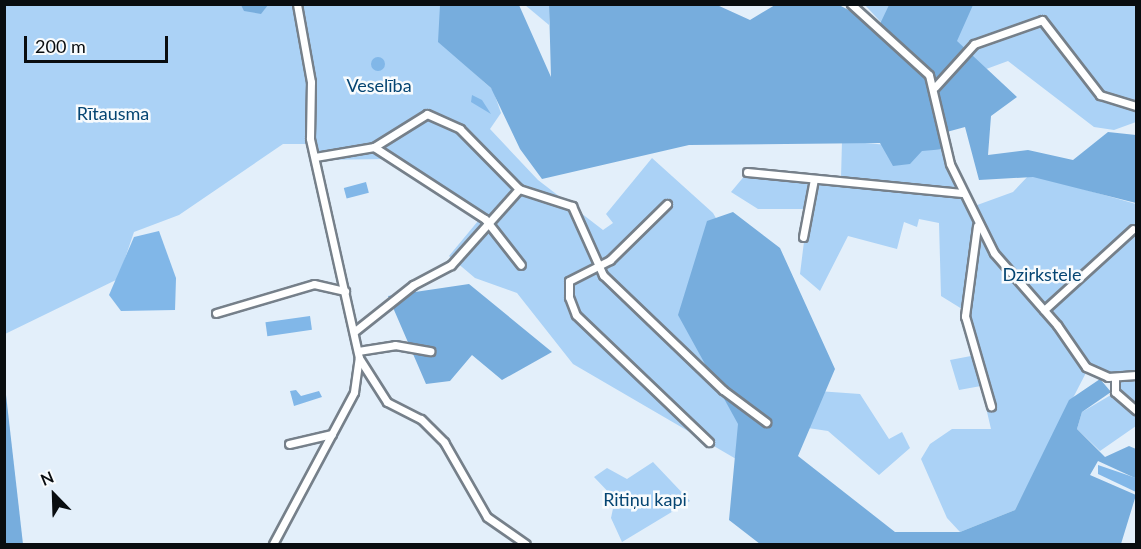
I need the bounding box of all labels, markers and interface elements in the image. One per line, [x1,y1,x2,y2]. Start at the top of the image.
scale bar [27,24,171,62]
text: 200 m [35,35,86,57]
park label: Veselība [346,74,412,96]
park label: Rītausma [77,102,149,124]
park label: Dzirkstele [1002,263,1082,285]
north arrow [24,465,84,525]
text: N [37,467,56,489]
park label: Ritiņu kapi [603,488,687,510]

